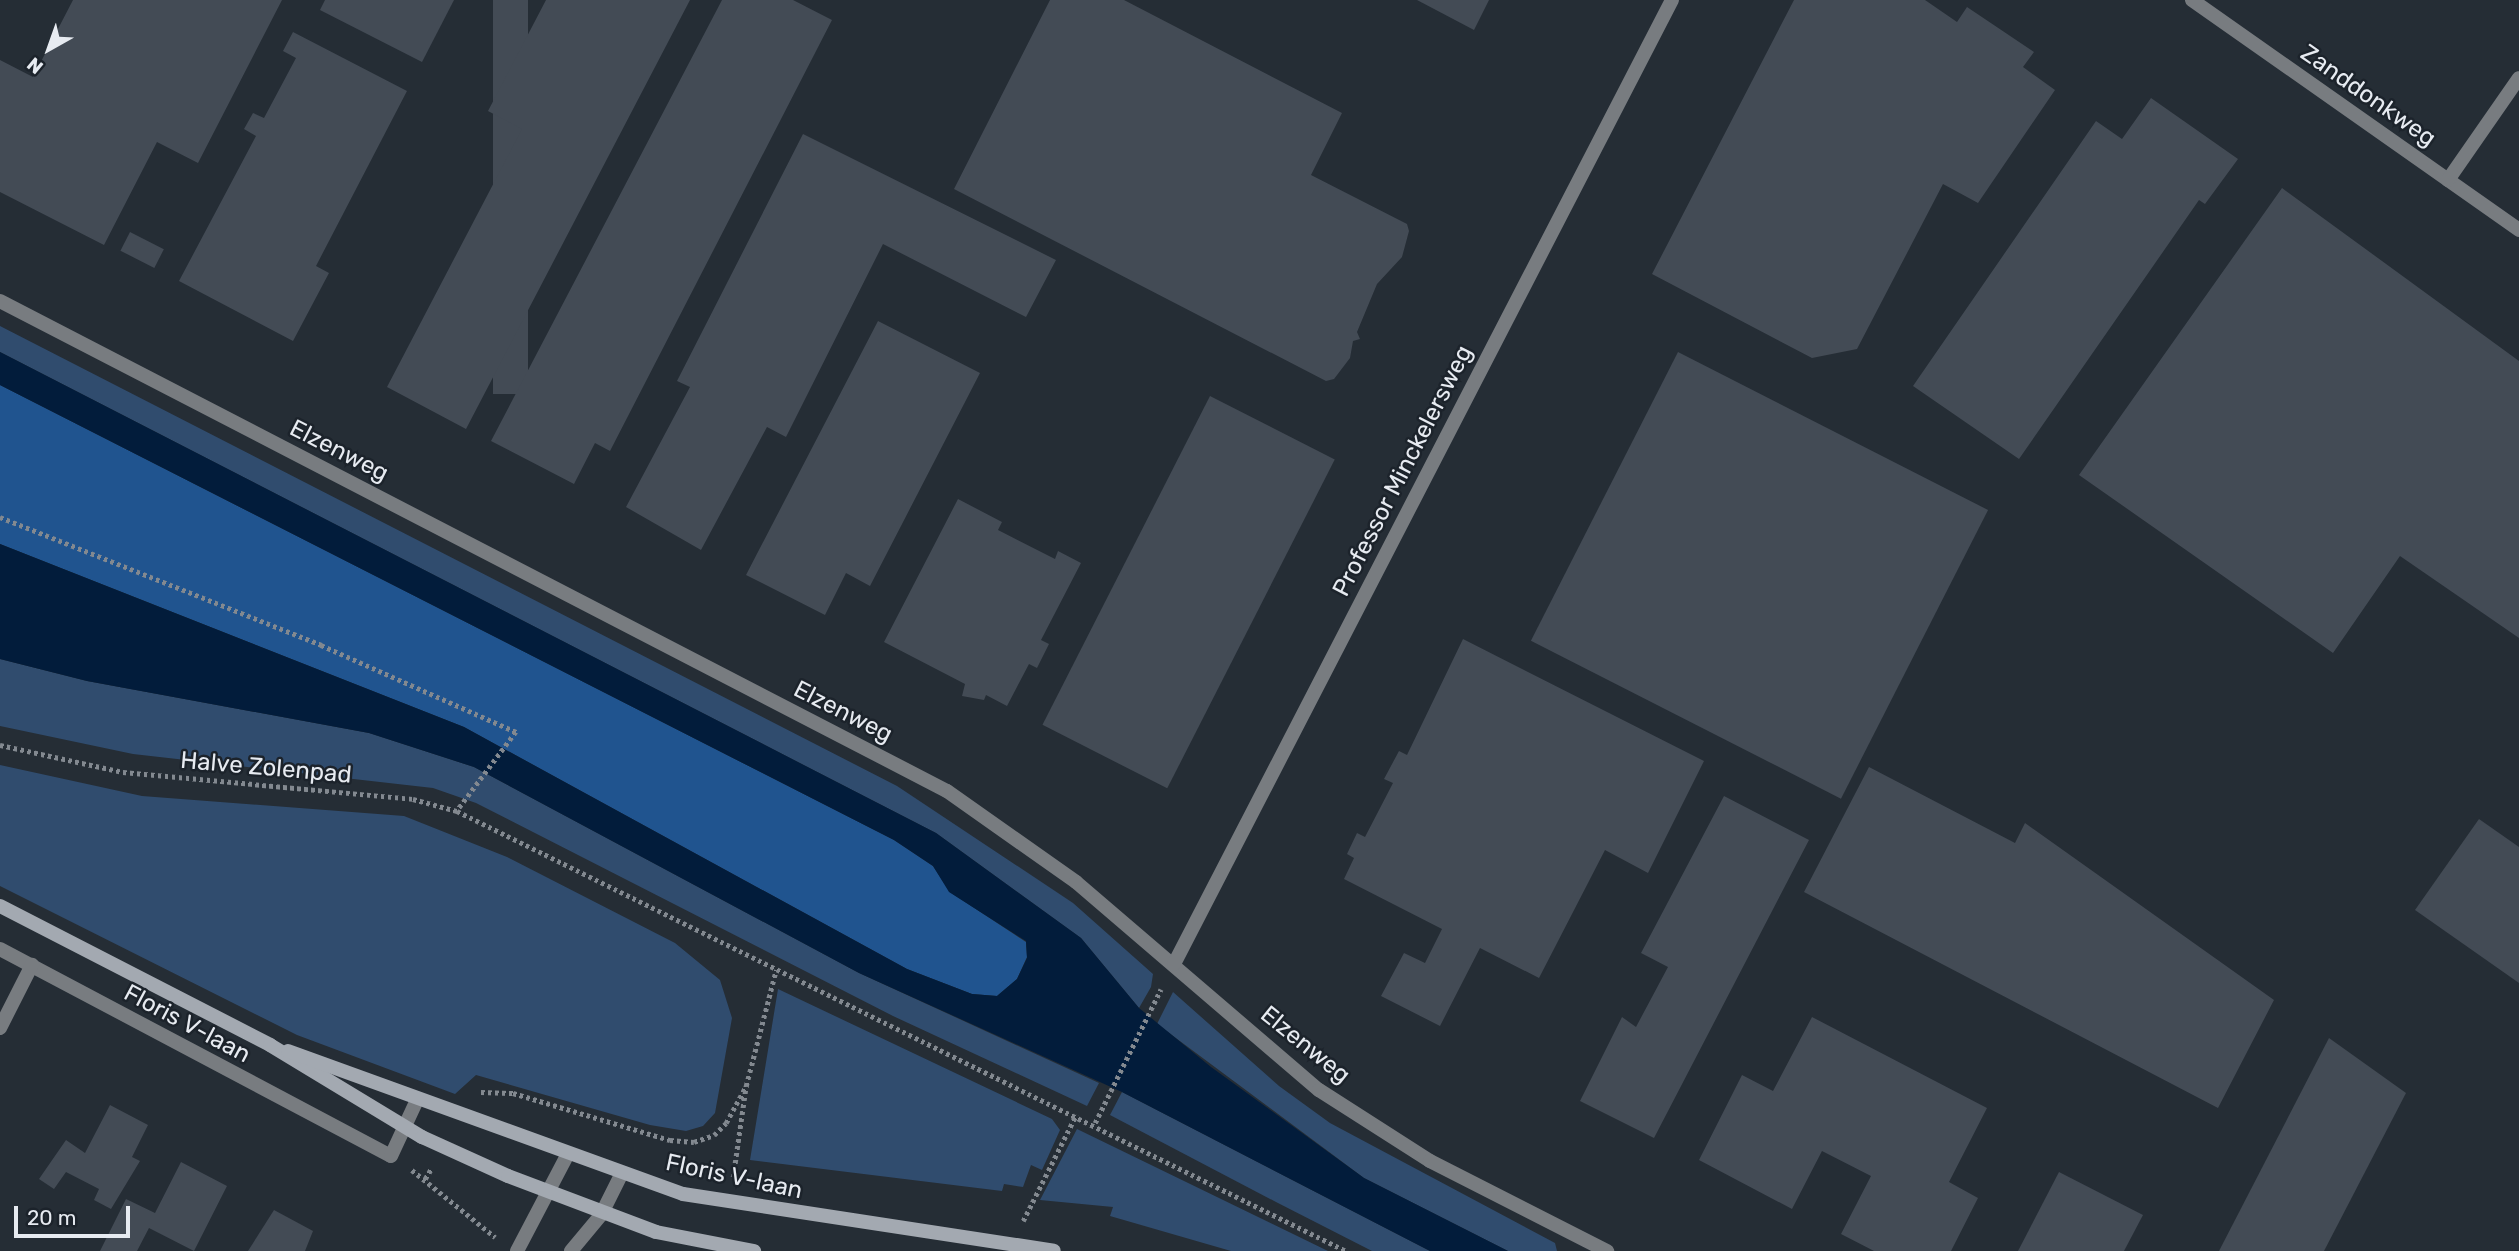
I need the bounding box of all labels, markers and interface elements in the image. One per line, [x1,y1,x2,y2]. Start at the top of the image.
north arrow [14,14,84,84]
street label: Zanddonkweg [2295,39,2441,153]
text: N [23,52,48,79]
street label: Professor Minckelersweg [1327,340,1479,602]
street label: Elzenweg [285,414,393,488]
street label: Elzenweg [789,675,897,749]
street label: Halve Zolenpad [179,746,353,790]
street label: Floris V-laan [118,978,256,1070]
street label: Elzenweg [1254,1000,1356,1090]
street label: Floris V-laan [663,1148,805,1206]
scale bar [18,1192,133,1236]
text: 20 m [27,1205,76,1230]

